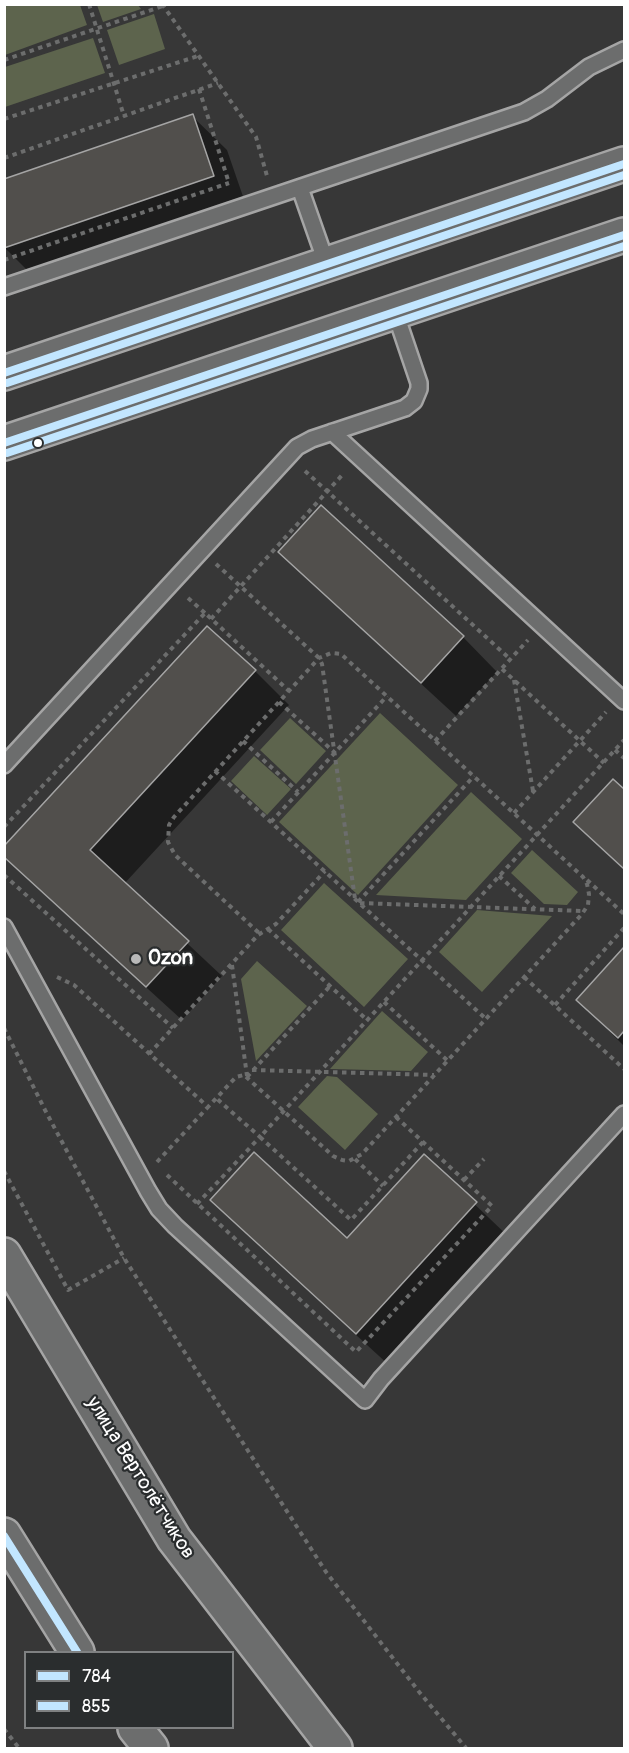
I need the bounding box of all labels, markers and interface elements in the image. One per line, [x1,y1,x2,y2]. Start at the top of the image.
unlabelled marker [32,437,44,449]
place label: Ozon [148,947,193,971]
marker: Ozon [129,952,143,966]
street label: улица Вертолётчиков [80,1392,200,1564]
legend [24,1651,234,1729]
text: 784 [82,1665,111,1688]
text: 855 [82,1695,111,1718]

